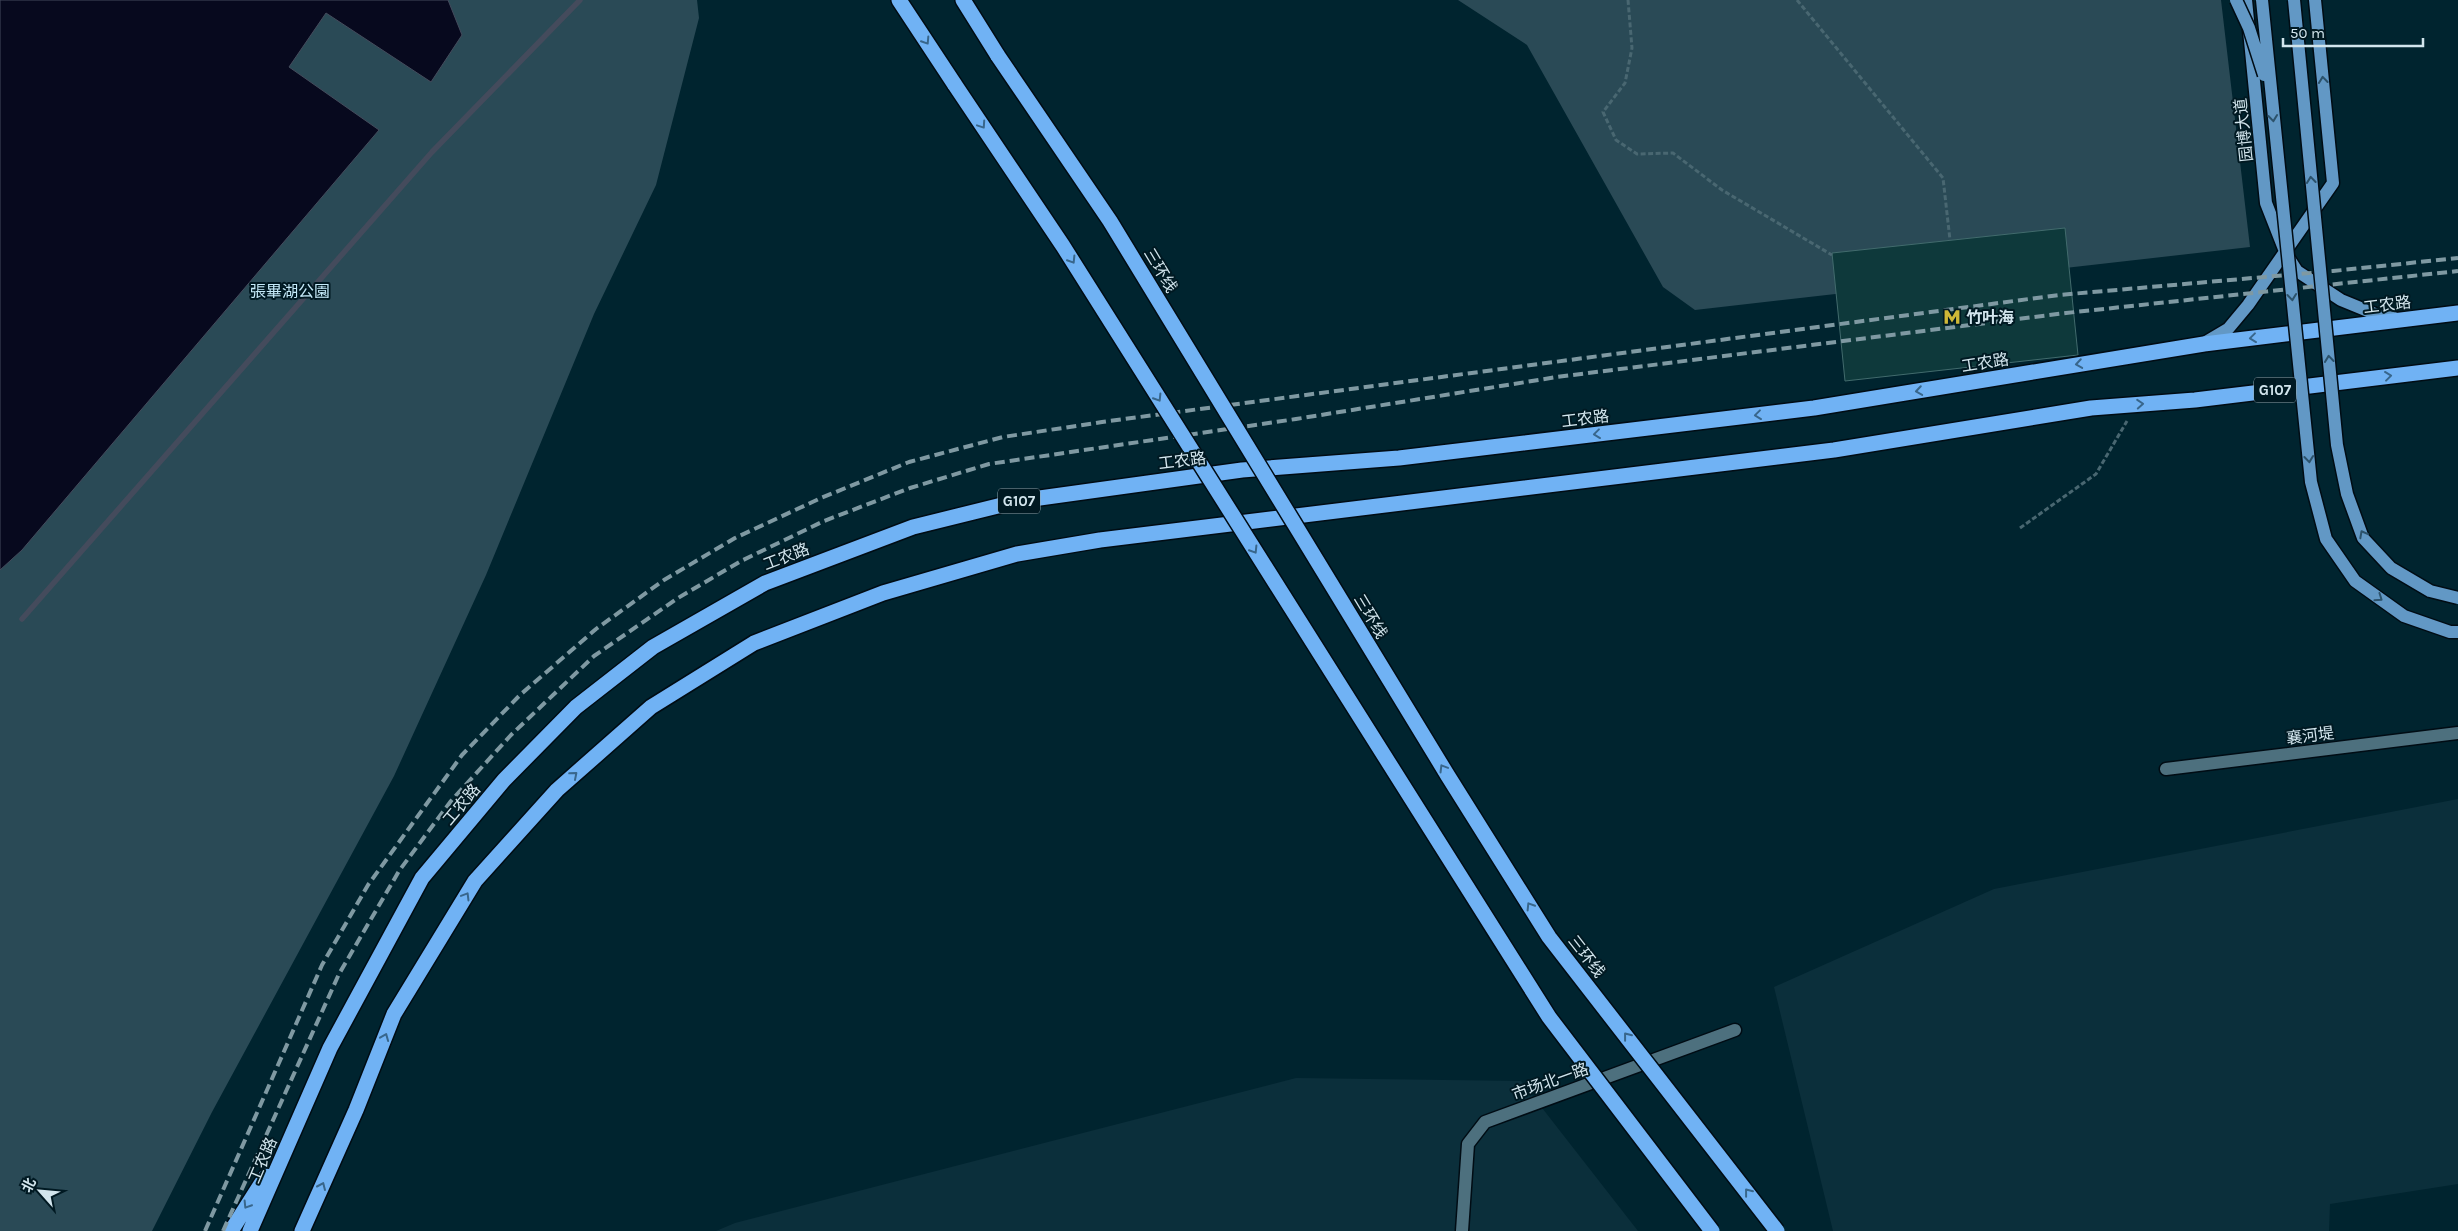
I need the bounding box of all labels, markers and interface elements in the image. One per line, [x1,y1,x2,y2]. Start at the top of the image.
scale bar [2283,15,2423,47]
text: 50 m [2290,24,2325,42]
one-way arrow [920,35,929,44]
one-way arrow [2318,76,2329,84]
street label: 园博大道 [2231,97,2256,163]
one-way arrow [2267,115,2278,123]
one-way arrow [976,119,985,129]
one-way arrow [2306,175,2317,183]
street label: 三环线 [1140,245,1181,296]
one-way arrow [1066,255,1075,264]
park label: 張畢湖公園 [250,282,330,301]
street label: 工农路 [2362,292,2412,317]
one-way arrow [2286,294,2297,302]
metro station icon: 竹叶海 [1942,307,1962,327]
place label: 竹叶海 [1966,308,2014,327]
one-way arrow [2249,332,2257,343]
street label: 工农路 [1960,349,2010,376]
one-way arrow [2324,355,2335,363]
one-way arrow [2075,359,2084,369]
one-way arrow [2385,371,2393,382]
road number: G107 [2254,378,2296,402]
one-way arrow [1915,385,1923,395]
one-way arrow [1152,393,1162,402]
one-way arrow [2136,399,2144,410]
street label: 工农路 [1560,406,1610,431]
one-way arrow [1754,409,1762,420]
one-way arrow [1593,428,1601,439]
street label: 工农路 [1157,448,1207,473]
one-way arrow [2303,455,2314,463]
road number: G107 [998,488,1040,514]
one-way arrow [2359,531,2369,540]
street label: 工农路 [760,539,812,574]
one-way arrow [1248,545,1257,554]
street label: 三环线 [1350,591,1391,642]
one-way arrow [2373,592,2383,601]
street label: 襄河堤 [2285,723,2335,748]
one-way arrow [1440,765,1450,774]
one-way arrow [568,773,577,781]
street label: 工农路 [439,780,484,829]
one-way arrow [460,893,470,902]
one-way arrow [1526,902,1536,911]
street label: 三环线 [1564,932,1609,981]
one-way arrow [379,1033,389,1042]
one-way arrow [1624,1033,1632,1042]
street label: 市场北一路 [1509,1059,1591,1104]
street label: 工农路 [244,1134,281,1186]
north arrow [15,1166,65,1216]
text: 北 [18,1175,40,1195]
one-way arrow [315,1182,326,1191]
one-way arrow [1745,1188,1754,1198]
one-way arrow [244,1200,253,1209]

